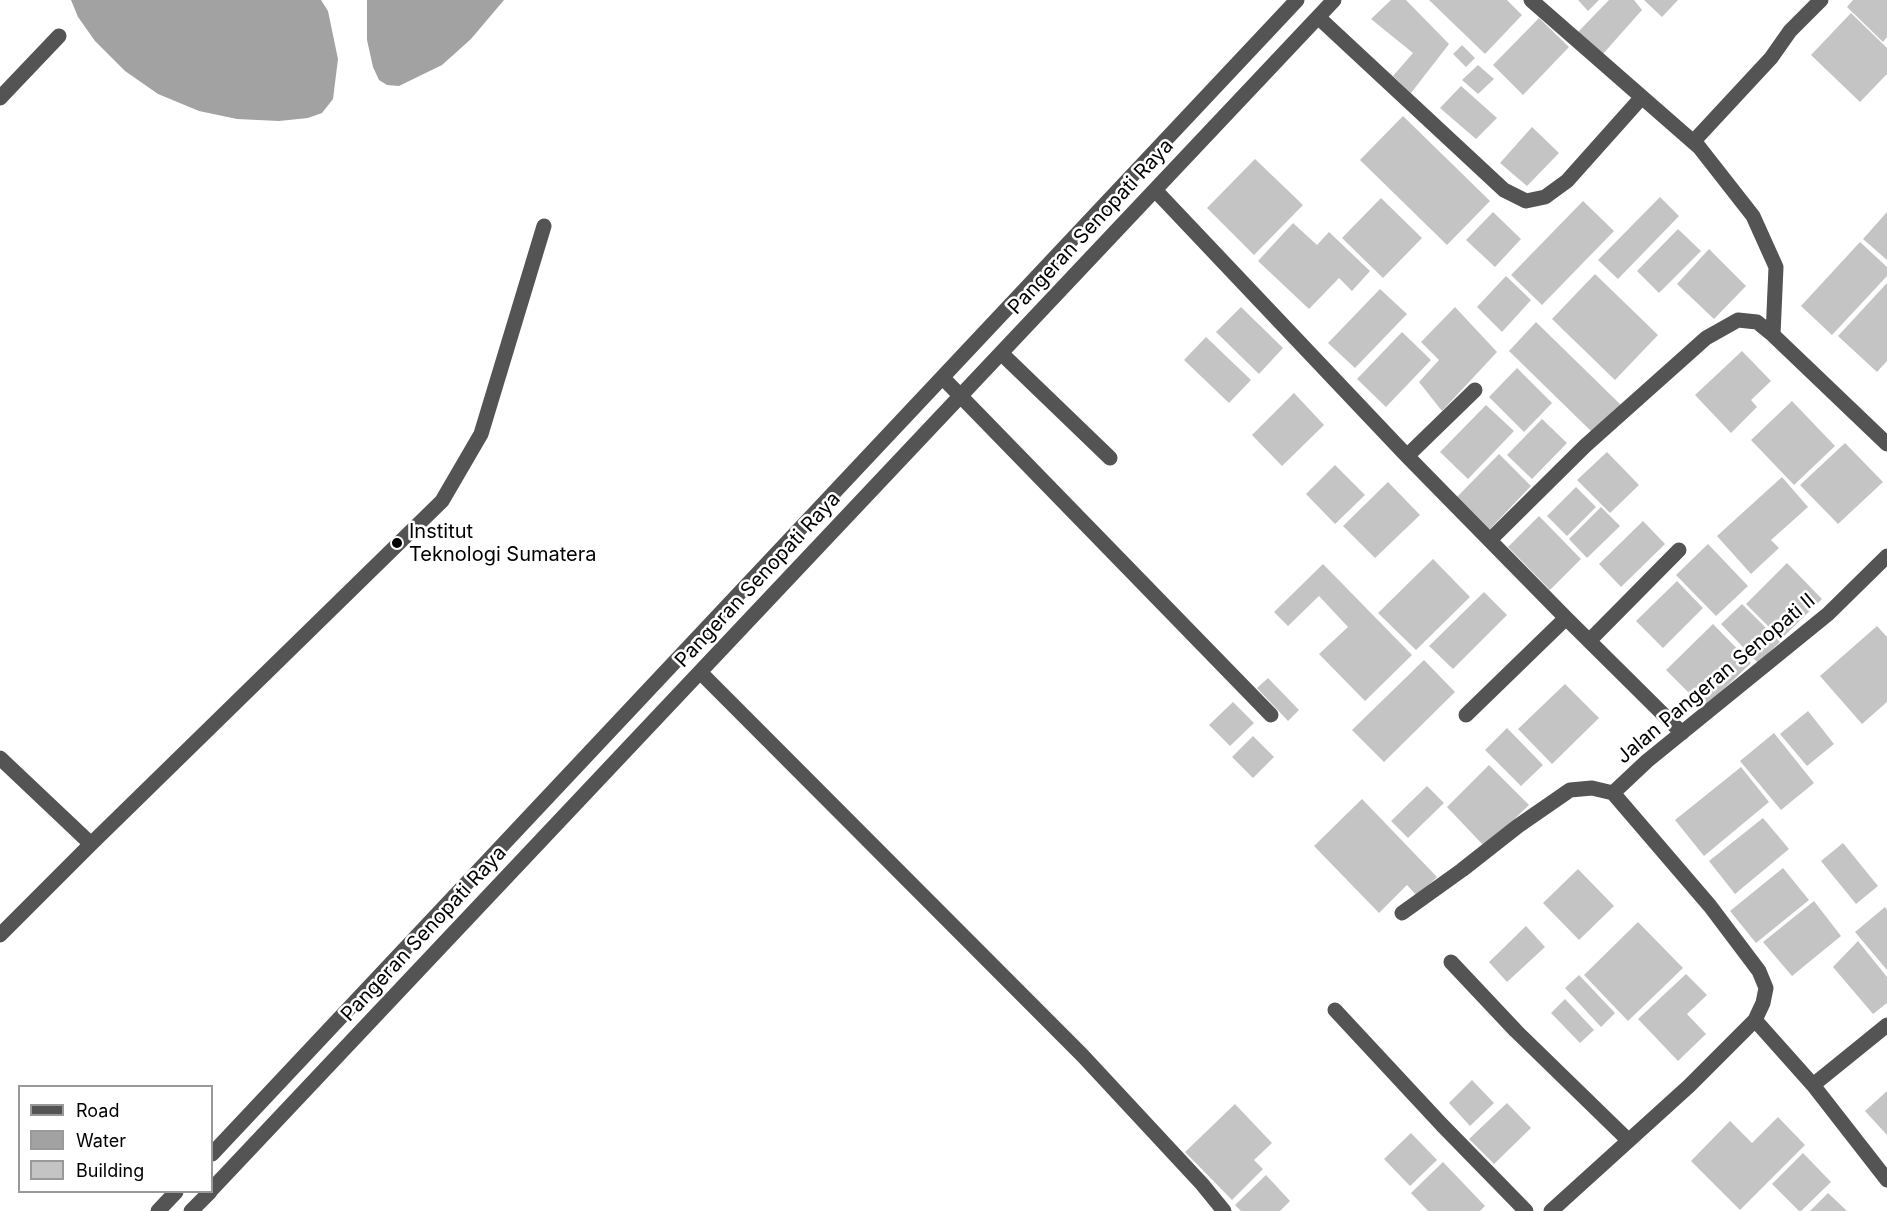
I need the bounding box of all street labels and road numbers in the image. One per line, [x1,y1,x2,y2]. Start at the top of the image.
street label: Pangeran Senopati Raya [1003,134,1179,320]
street label: Pangeran Senopati Raya [670,487,846,673]
street label: Jalan Pangeran Senopati II [1612,589,1820,769]
street label: Pangeran Senopati Raya [336,841,512,1027]

